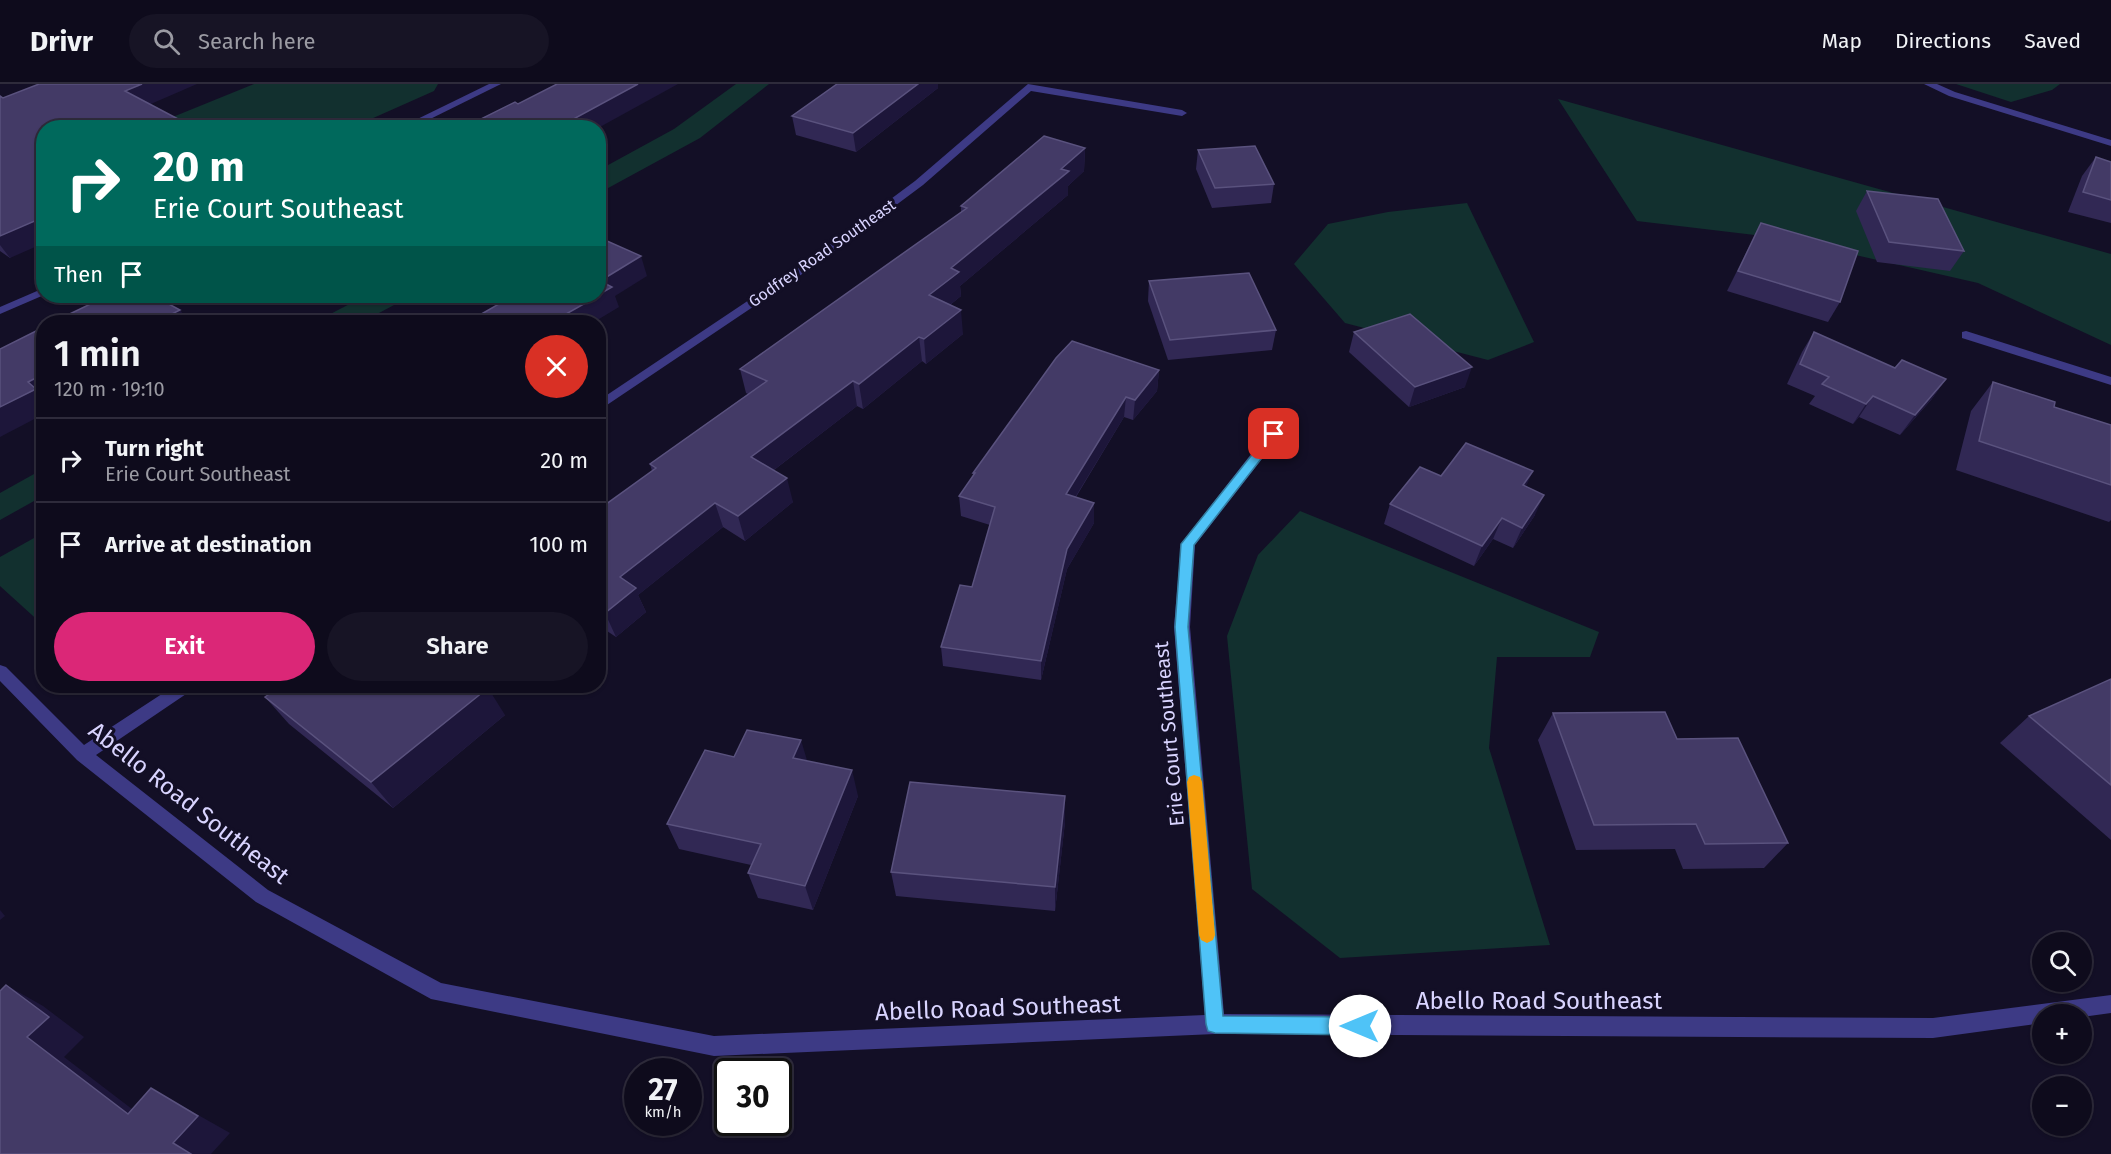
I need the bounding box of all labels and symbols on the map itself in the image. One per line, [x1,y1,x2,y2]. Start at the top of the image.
street label: Godfrey Road Southeast [745,195,899,311]
pin [1248,408,1299,459]
street label: Erie Court Southeast [1149,640,1189,827]
street label: Abello Road Southeast [83,716,295,890]
street label: Abello Road Southeast [1416,987,1663,1015]
street label: Abello Road Southeast [874,990,1122,1026]
position arrow [1328,994,1392,1058]
speed limit sign: 30 [714,1058,792,1136]

